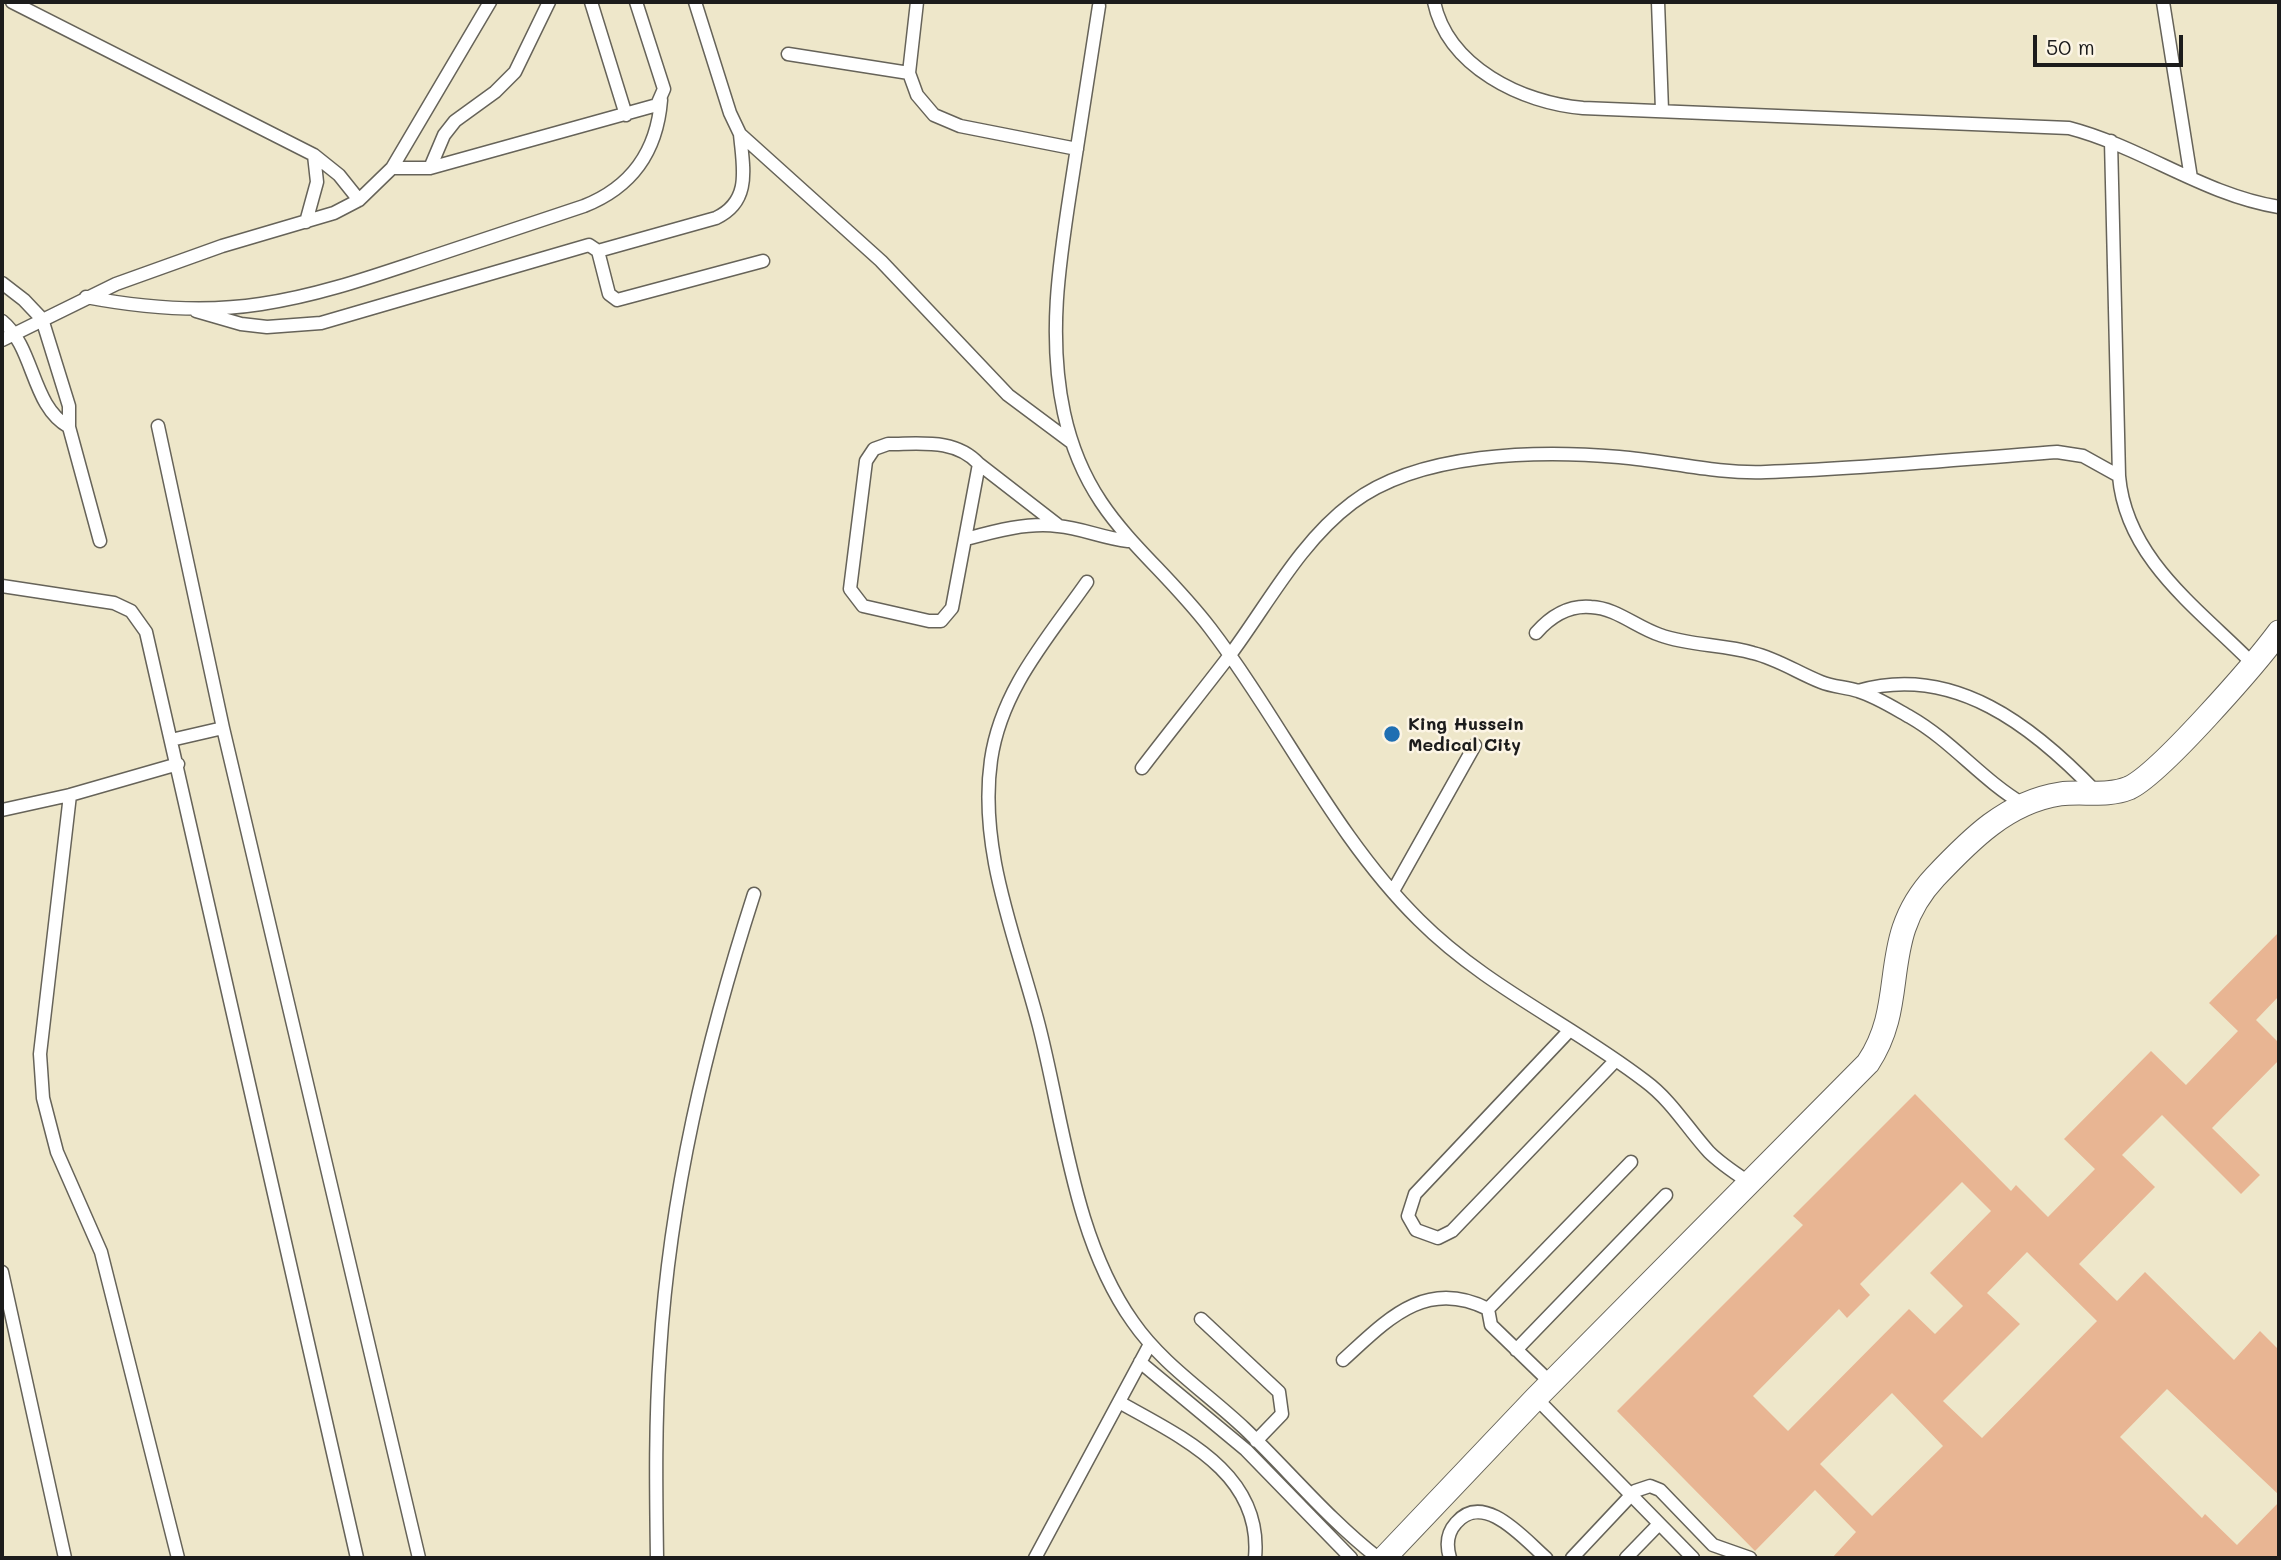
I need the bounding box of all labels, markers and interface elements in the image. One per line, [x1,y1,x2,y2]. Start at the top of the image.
scale bar [2036,21,2186,65]
text: 50 m [2046,33,2095,60]
place label: King Hussein Medical City [1408,713,1524,756]
marker: King Hussein Medical City [1382,724,1402,744]

